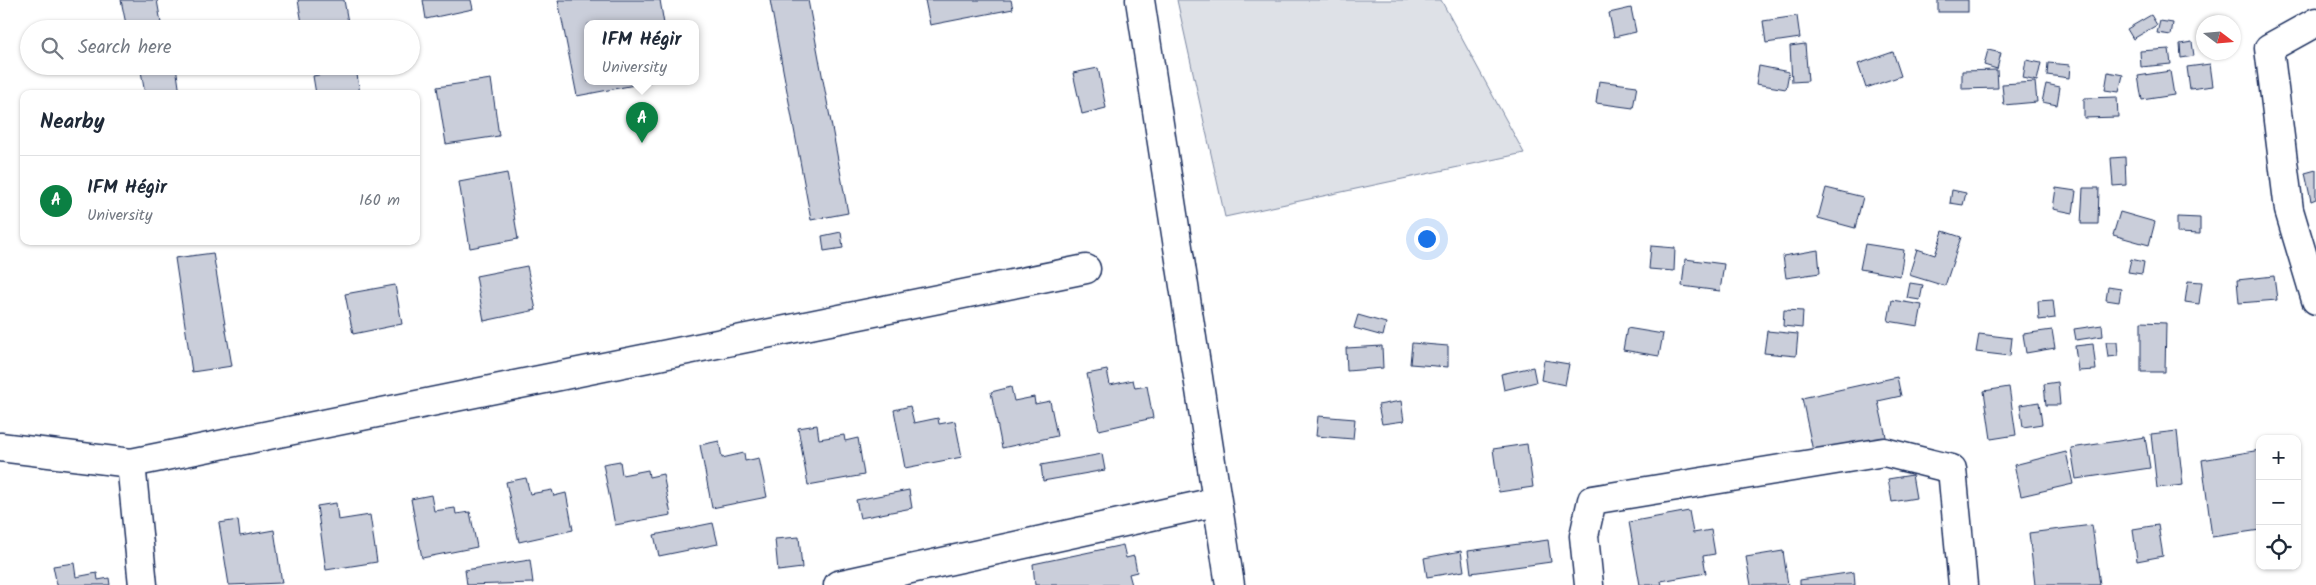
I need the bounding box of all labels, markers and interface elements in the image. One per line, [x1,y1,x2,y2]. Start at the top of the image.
north arrow [2196,15,2241,60]
search box [20,20,420,75]
popup [584,20,699,85]
text: IFM Hégir [602,25,681,55]
text: Search here [78,33,172,63]
icon: search [38,34,66,62]
text: University [602,55,667,80]
pin: A [626,102,658,143]
text: Nearby [40,106,105,139]
text: IFM Hégir [87,173,167,203]
text: A [51,188,61,213]
text: 160 m [359,188,400,213]
text: University [87,203,152,228]
your location [1414,226,1440,252]
map controls [2256,435,2301,570]
button: + [2256,435,2301,480]
button: − [2256,480,2301,525]
button: locate [2256,525,2301,570]

